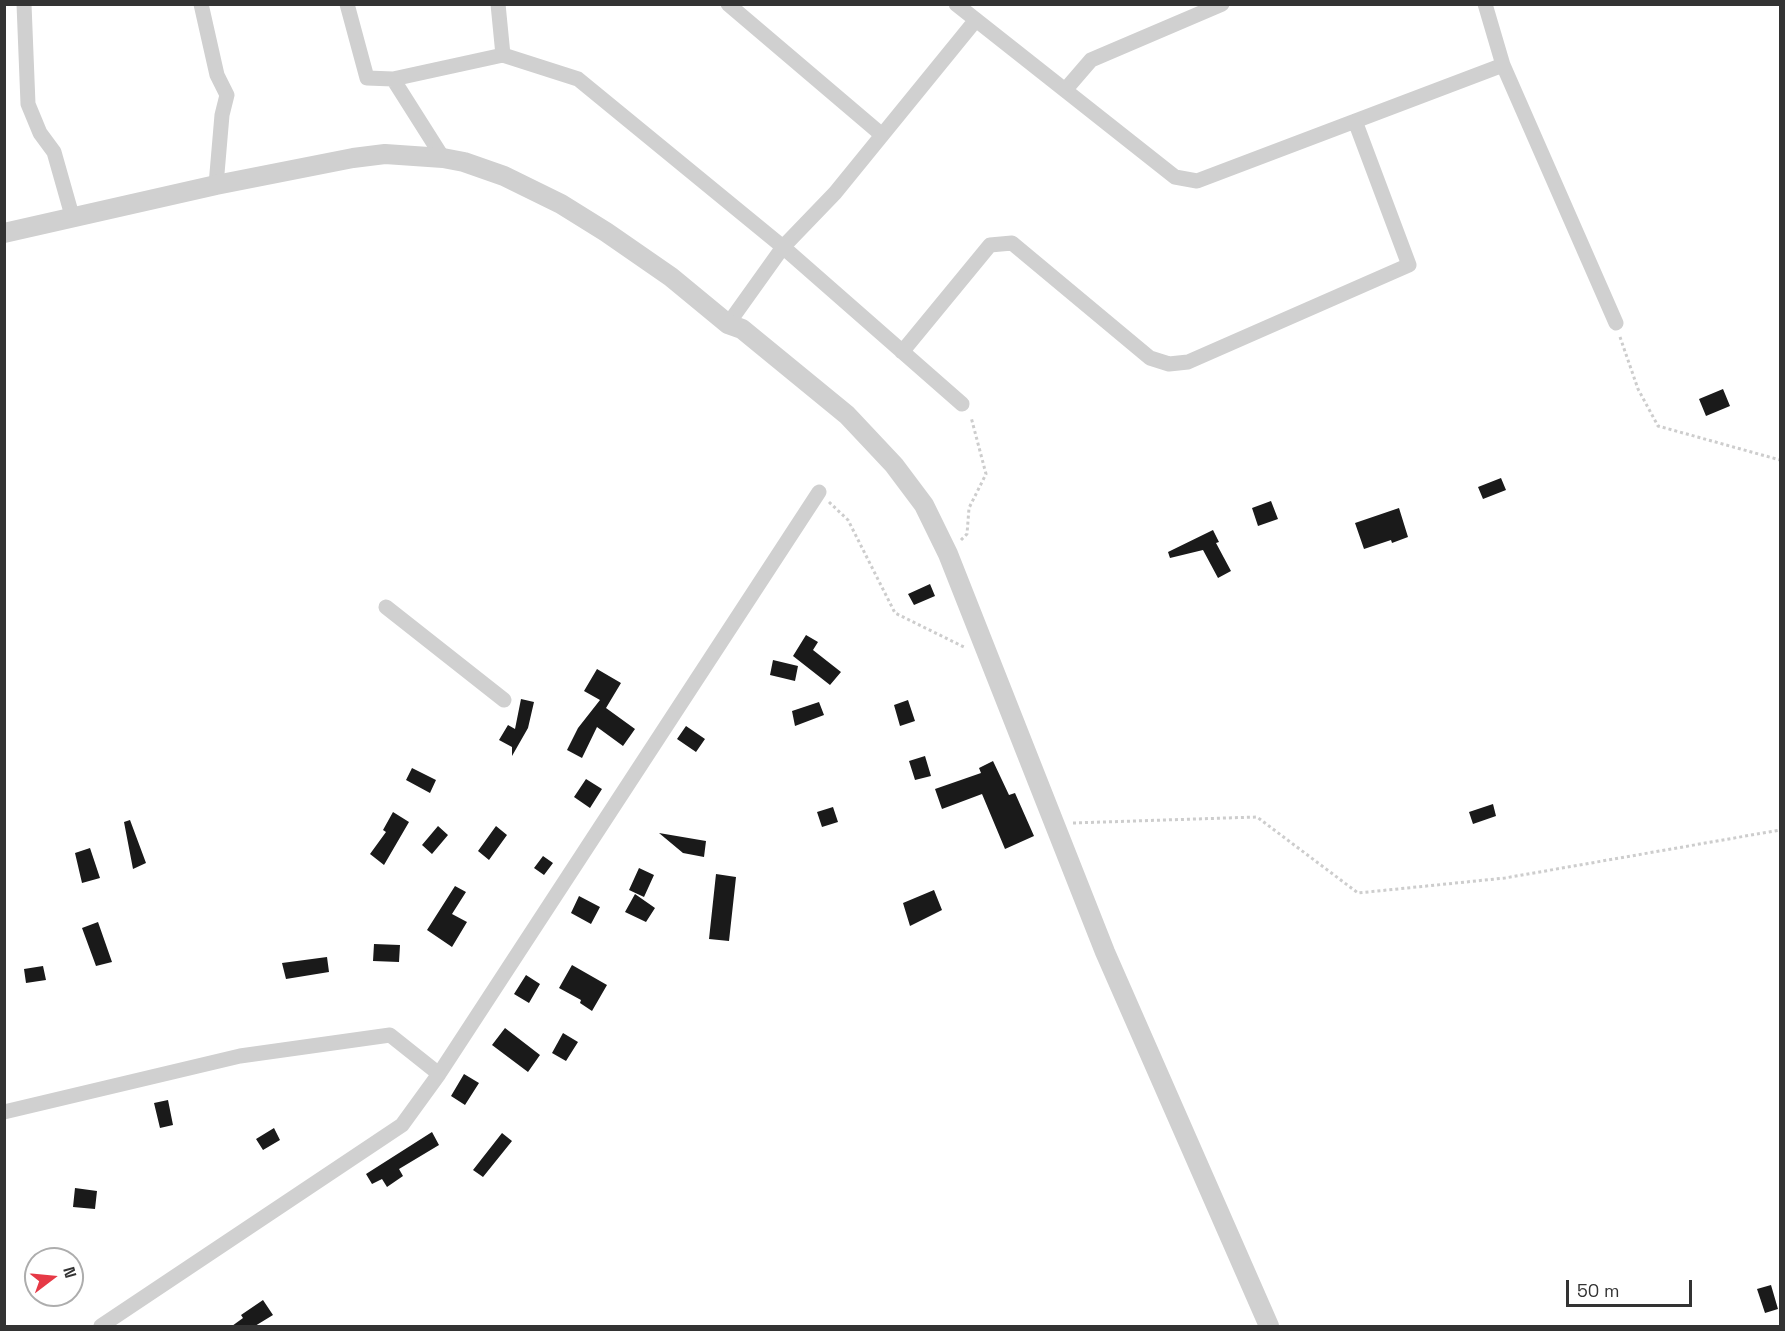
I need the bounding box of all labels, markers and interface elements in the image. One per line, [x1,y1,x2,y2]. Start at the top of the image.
north arrow [24,1247,84,1307]
text: N [58,1264,81,1280]
scale bar [1569,1268,1695,1306]
text: 50 m [1577,1279,1619,1302]

